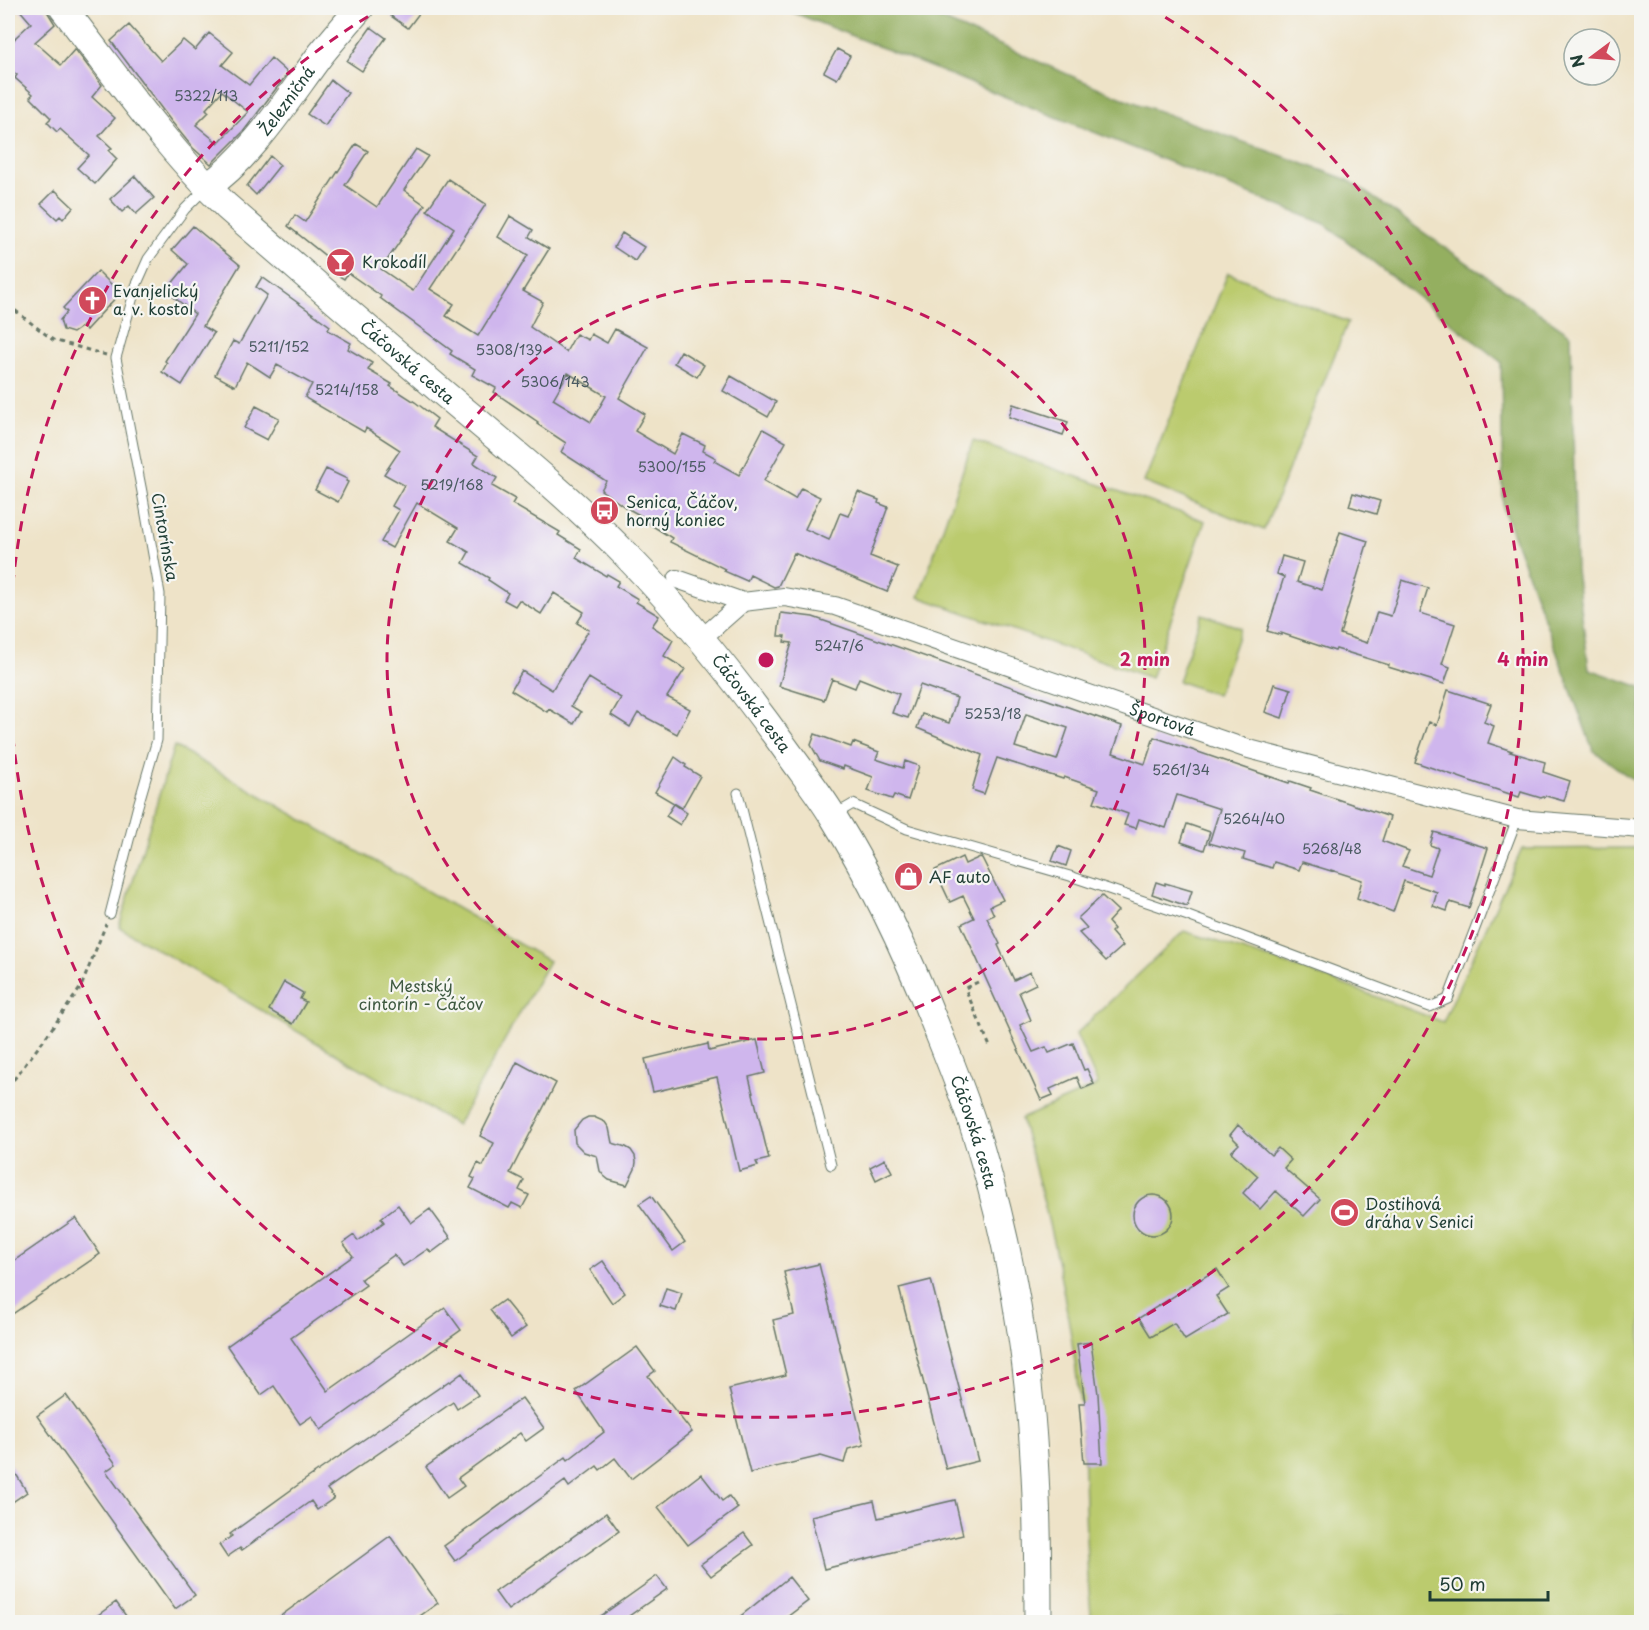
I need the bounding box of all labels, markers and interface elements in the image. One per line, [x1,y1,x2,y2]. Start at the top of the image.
north arrow [1562,27,1622,87]
text: N [1563,52,1590,71]
street label: Železničná [252,60,320,140]
house number: 5322/113 [174,85,238,106]
bar icon: Krokodíl [325,246,357,278]
place label: Krokodíl [362,249,427,273]
place label: Evanjelický a. v. kostol [113,278,198,320]
church icon: Evanjelický a. v. kostol [76,284,108,316]
street label: Čáčovská cesta [355,314,461,409]
house number: 5211/152 [249,336,310,357]
house number: 5308/139 [476,339,542,360]
house number: 5306/143 [520,371,590,392]
house number: 5214/158 [315,379,379,400]
house number: 5300/155 [638,456,706,477]
house number: 5219/168 [420,474,484,495]
place label: Senica, Čáčov, horný koniec [626,489,738,531]
street label: Cintorínska [146,491,186,583]
bus stop icon: Senica, Čáčov, horný koniec [589,495,621,527]
house number: 5247/6 [814,635,864,656]
text: 2 min [1120,645,1170,672]
text: 4 min [1497,645,1549,672]
street label: Čáčovská cesta [707,648,797,757]
centre of rings [756,650,776,670]
street label: Športová [1126,696,1199,741]
house number: 5253/18 [964,703,1022,724]
house number: 5261/34 [1152,759,1210,780]
house number: 5264/40 [1223,808,1285,829]
house number: 5268/48 [1302,838,1362,859]
shop icon: AF auto [892,861,924,893]
place label: AF auto [929,864,991,888]
park label: Mestský cintorín - Čáčov [359,973,483,1015]
street label: Čáčovská cesta [945,1071,1004,1191]
place label: Dostihová dráha v Senici [1365,1191,1474,1233]
sports icon: Dostihová dráha v Senici [1328,1197,1360,1229]
scale bar [1430,1564,1548,1602]
text: 50 m [1439,1570,1486,1597]

